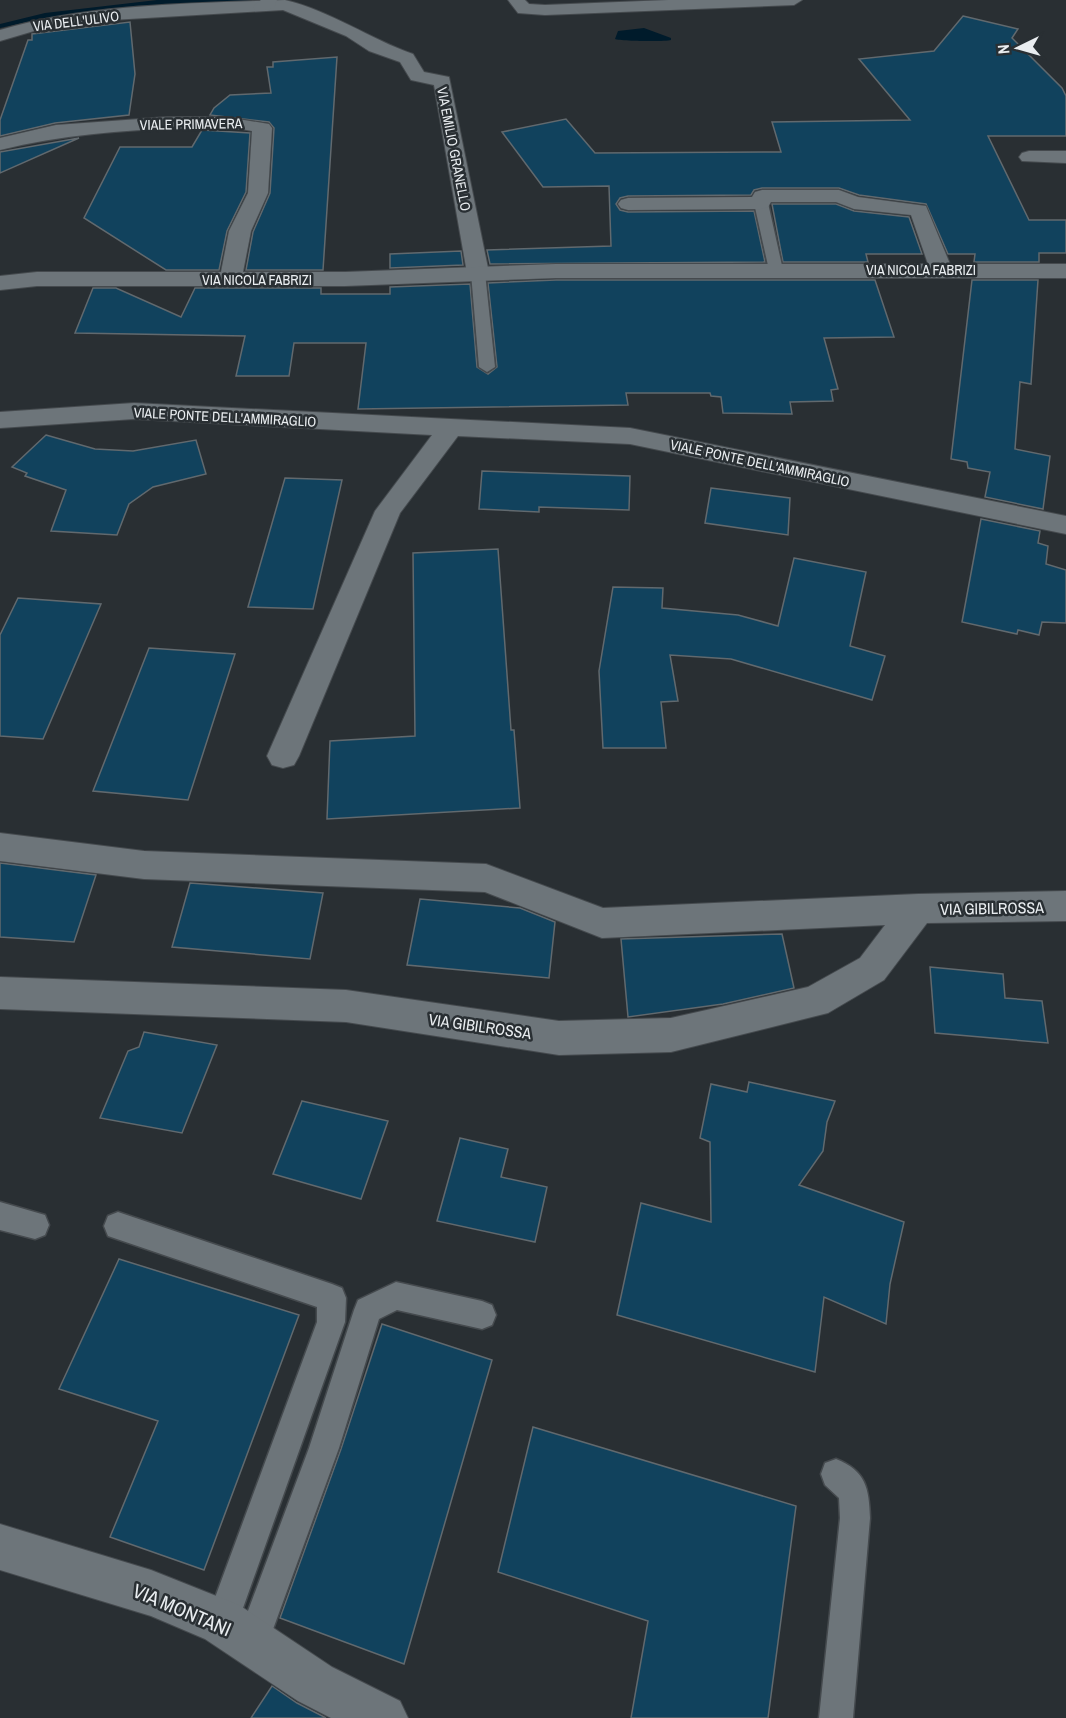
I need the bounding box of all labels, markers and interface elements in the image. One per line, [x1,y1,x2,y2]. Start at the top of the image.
street label: VIA DELL'ULIVO [32,7,120,35]
north arrow [988,18,1048,78]
text: N [992,44,1014,55]
street label: VIA EMILIO GRANELLO [433,86,475,212]
street label: VIALE PRIMAVERA [140,114,243,134]
street label: VIA NICOLA FABRIZI [866,261,976,279]
street label: VIA NICOLA FABRIZI [202,271,312,289]
street label: VIALE PONTE DELL'AMMIRAGLIO [133,403,317,431]
street label: VIALE PONTE DELL'AMMIRAGLIO [669,435,851,491]
street label: VIA GIBILROSSA [940,896,1044,920]
street label: VIA GIBILROSSA [427,1008,533,1044]
street label: VIA MONTANI [129,1577,236,1642]

